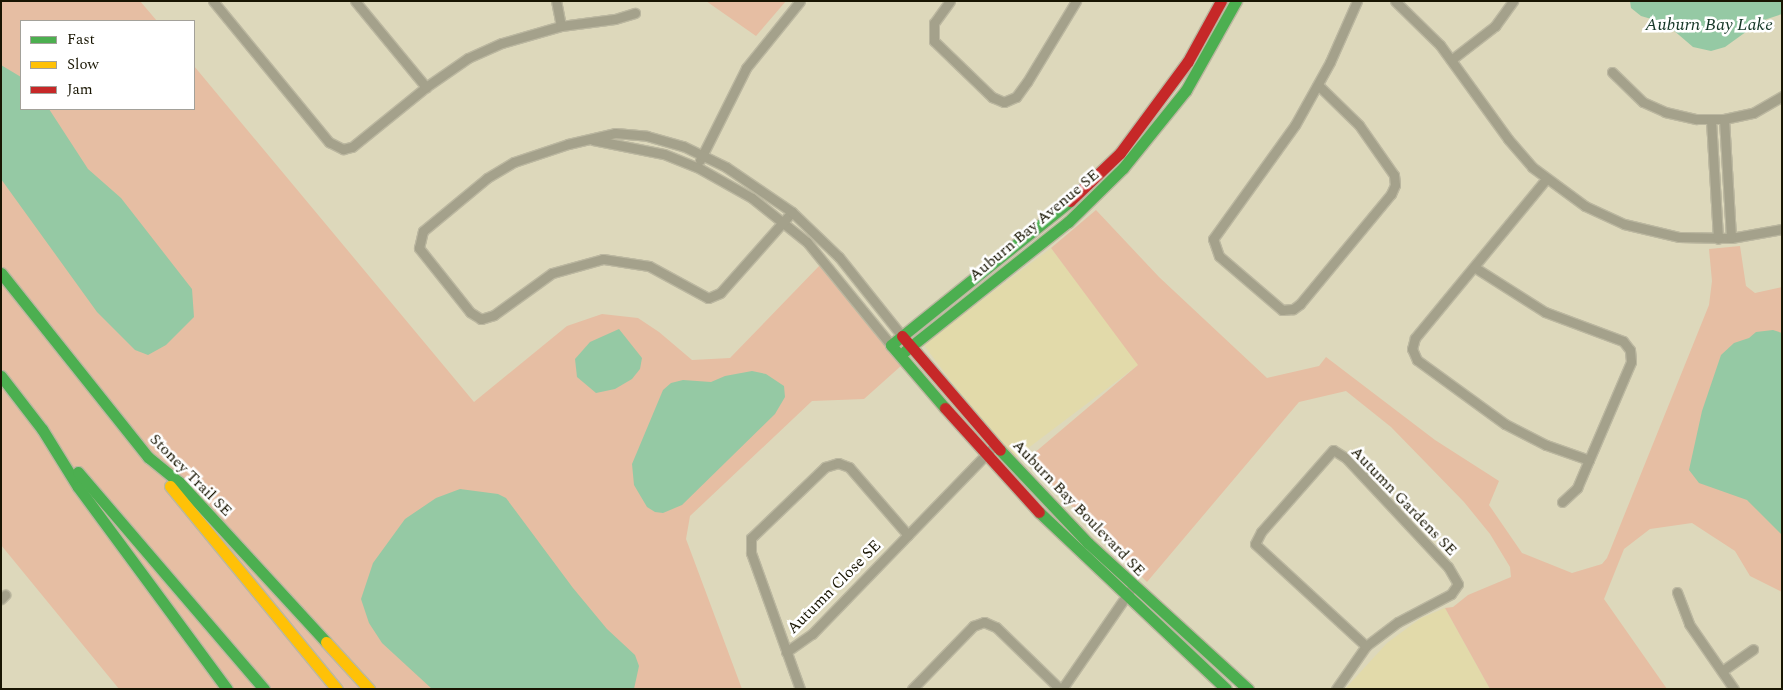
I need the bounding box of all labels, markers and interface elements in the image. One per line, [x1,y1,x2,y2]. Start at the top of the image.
water label: Auburn Bay Lake [1645,14,1773,36]
legend [20,20,195,110]
text: Fast [67,28,95,51]
text: Slow [67,53,99,76]
text: Jam [67,78,93,101]
street label: Auburn Bay Avenue SE [965,165,1103,285]
street label: Stoney Trail SE [146,430,236,520]
street label: Auburn Bay Boulevard SE [1009,436,1149,580]
street label: Autumn Gardens SE [1347,442,1461,560]
street label: Autumn Close SE [783,536,885,638]

